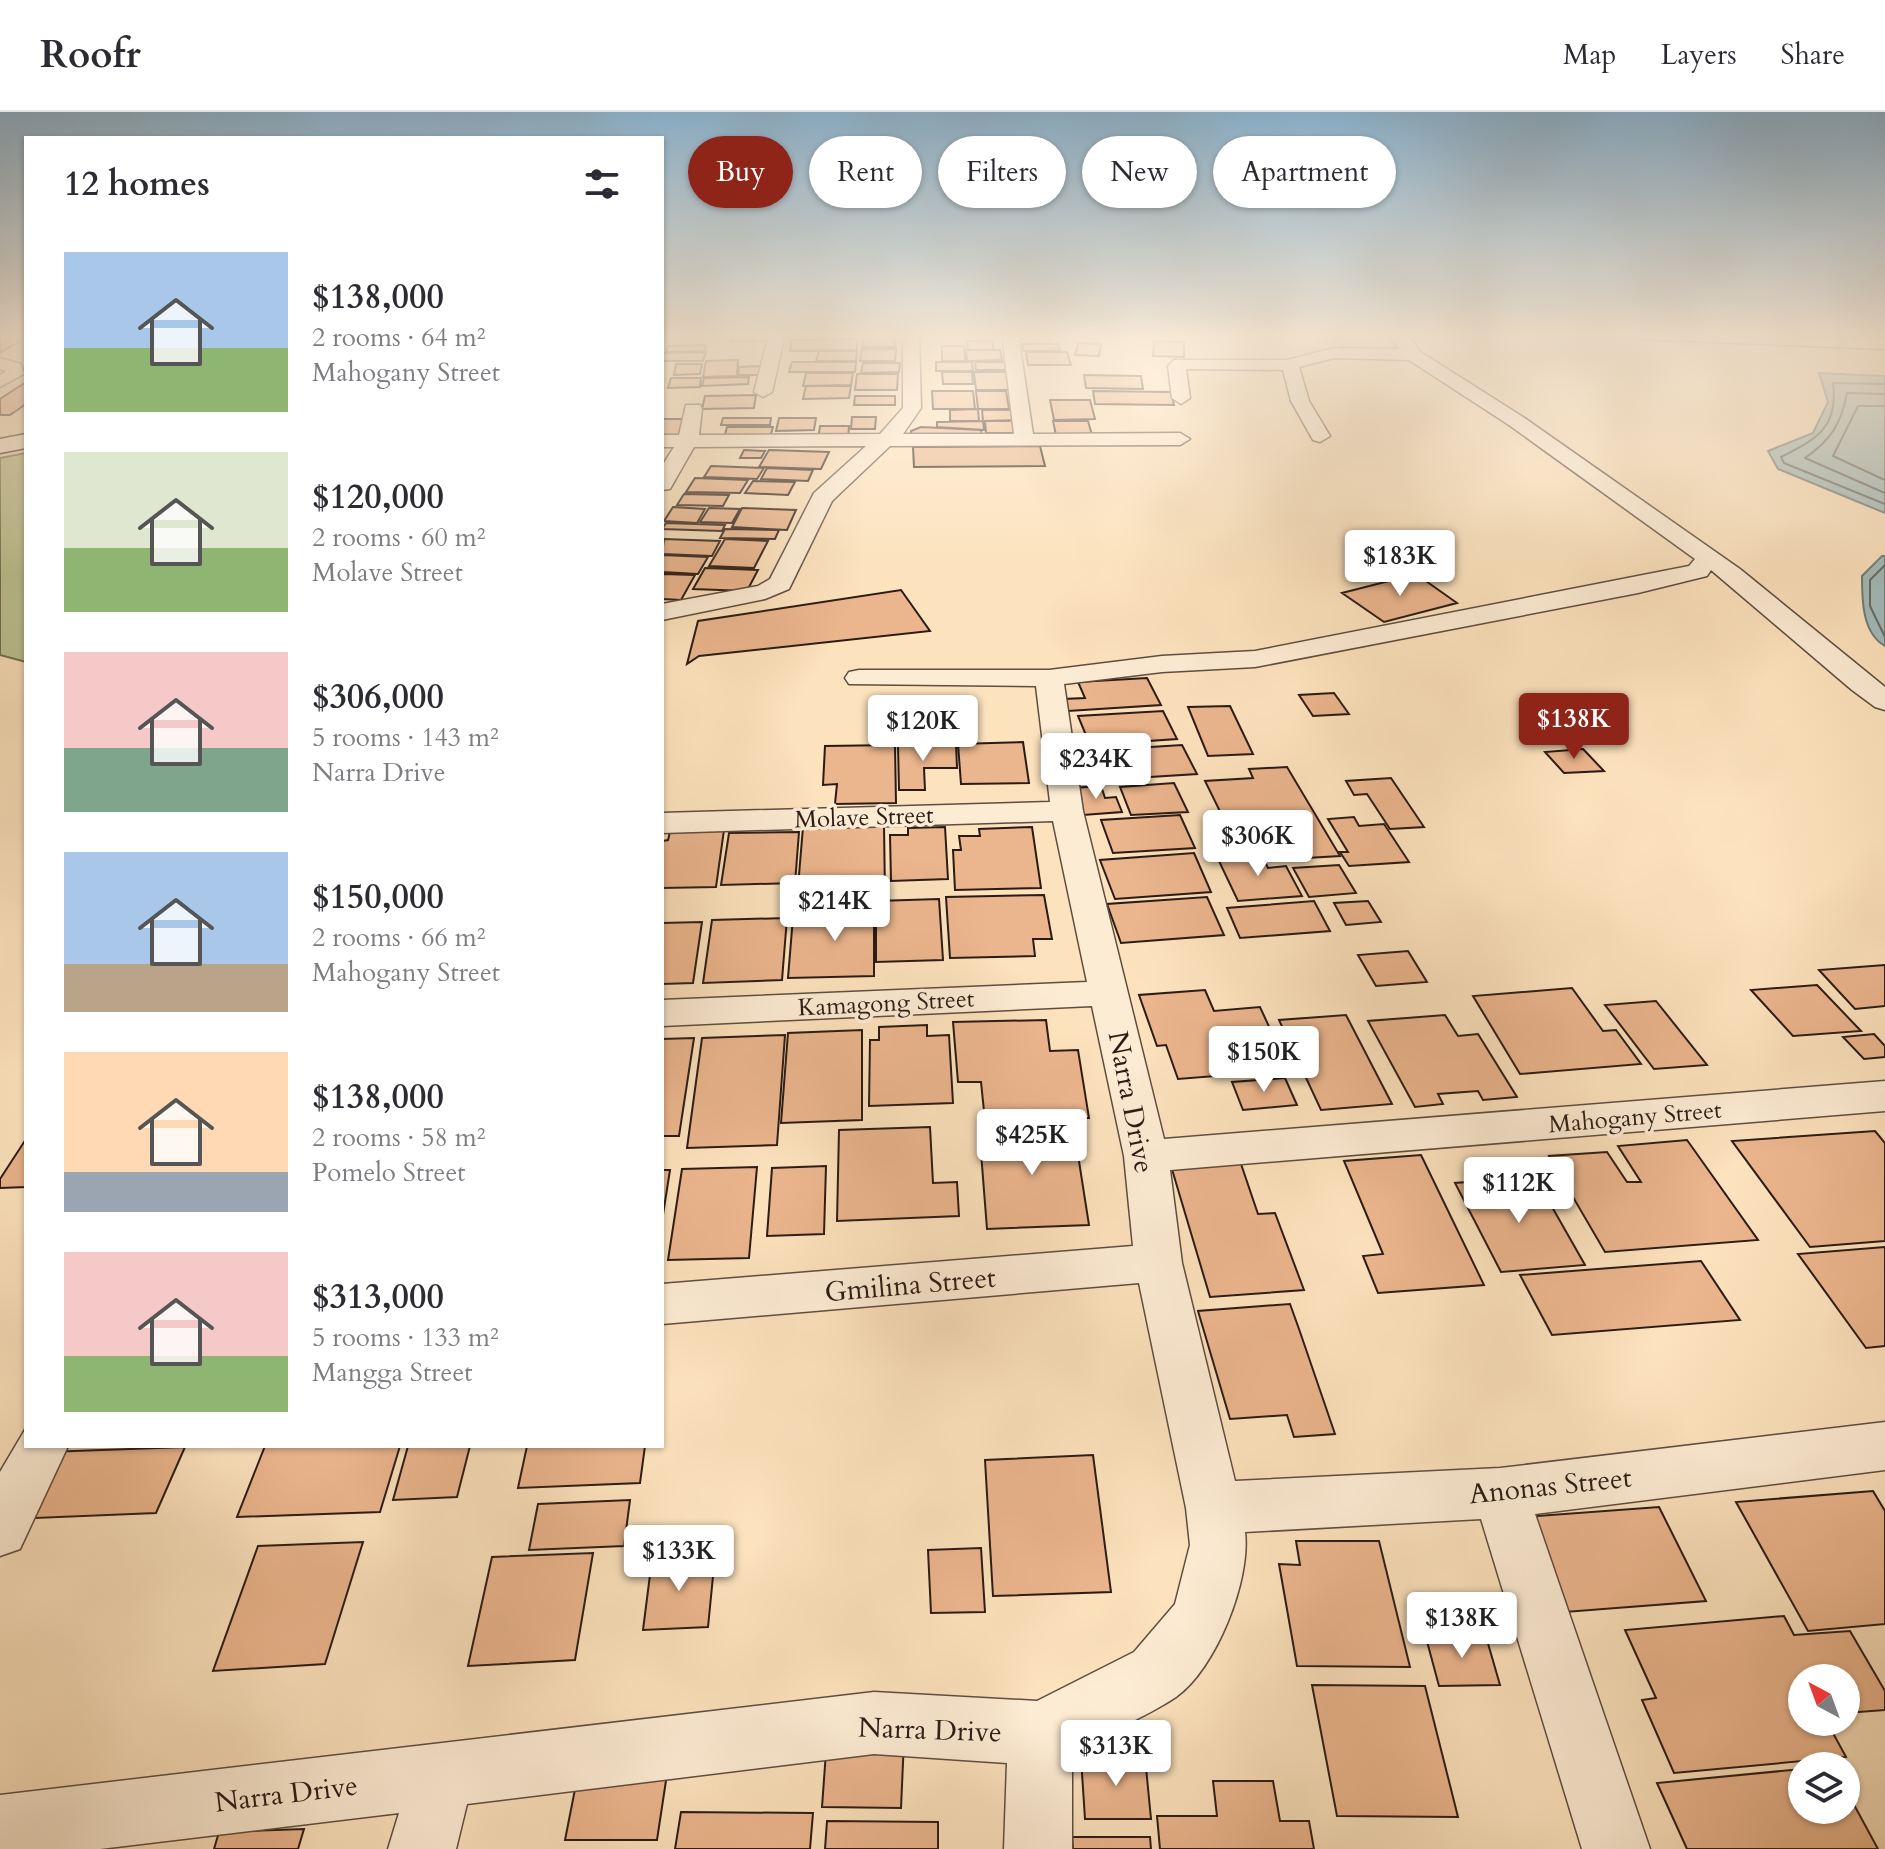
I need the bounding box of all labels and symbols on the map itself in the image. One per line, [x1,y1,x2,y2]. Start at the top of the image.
pin: $183K [1344,530,1456,598]
pin: $138K [1518,693,1630,761]
pin: $120K [867,695,979,763]
pin: $234K [1040,733,1152,801]
street label: Molave Street [794,799,935,836]
pin: $306K [1202,810,1314,878]
pin: $214K [779,875,891,943]
street label: Kamagong Street [797,982,975,1025]
pin: $150K [1208,1026,1320,1094]
street label: Narra Drive [1099,1028,1163,1176]
street label: Mahogany Street [1547,1093,1723,1141]
pin: $425K [976,1109,1088,1177]
pin: $112K [1463,1157,1575,1225]
street label: Gmilina Street [823,1259,997,1311]
street label: Anonas Street [1467,1459,1633,1513]
pin: $133K [623,1525,735,1593]
pin: $138K [1406,1592,1518,1660]
north arrow [1788,1664,1860,1736]
street label: Narra Drive [857,1709,1002,1751]
pin: $313K [1060,1720,1172,1788]
street label: Narra Drive [212,1766,360,1822]

